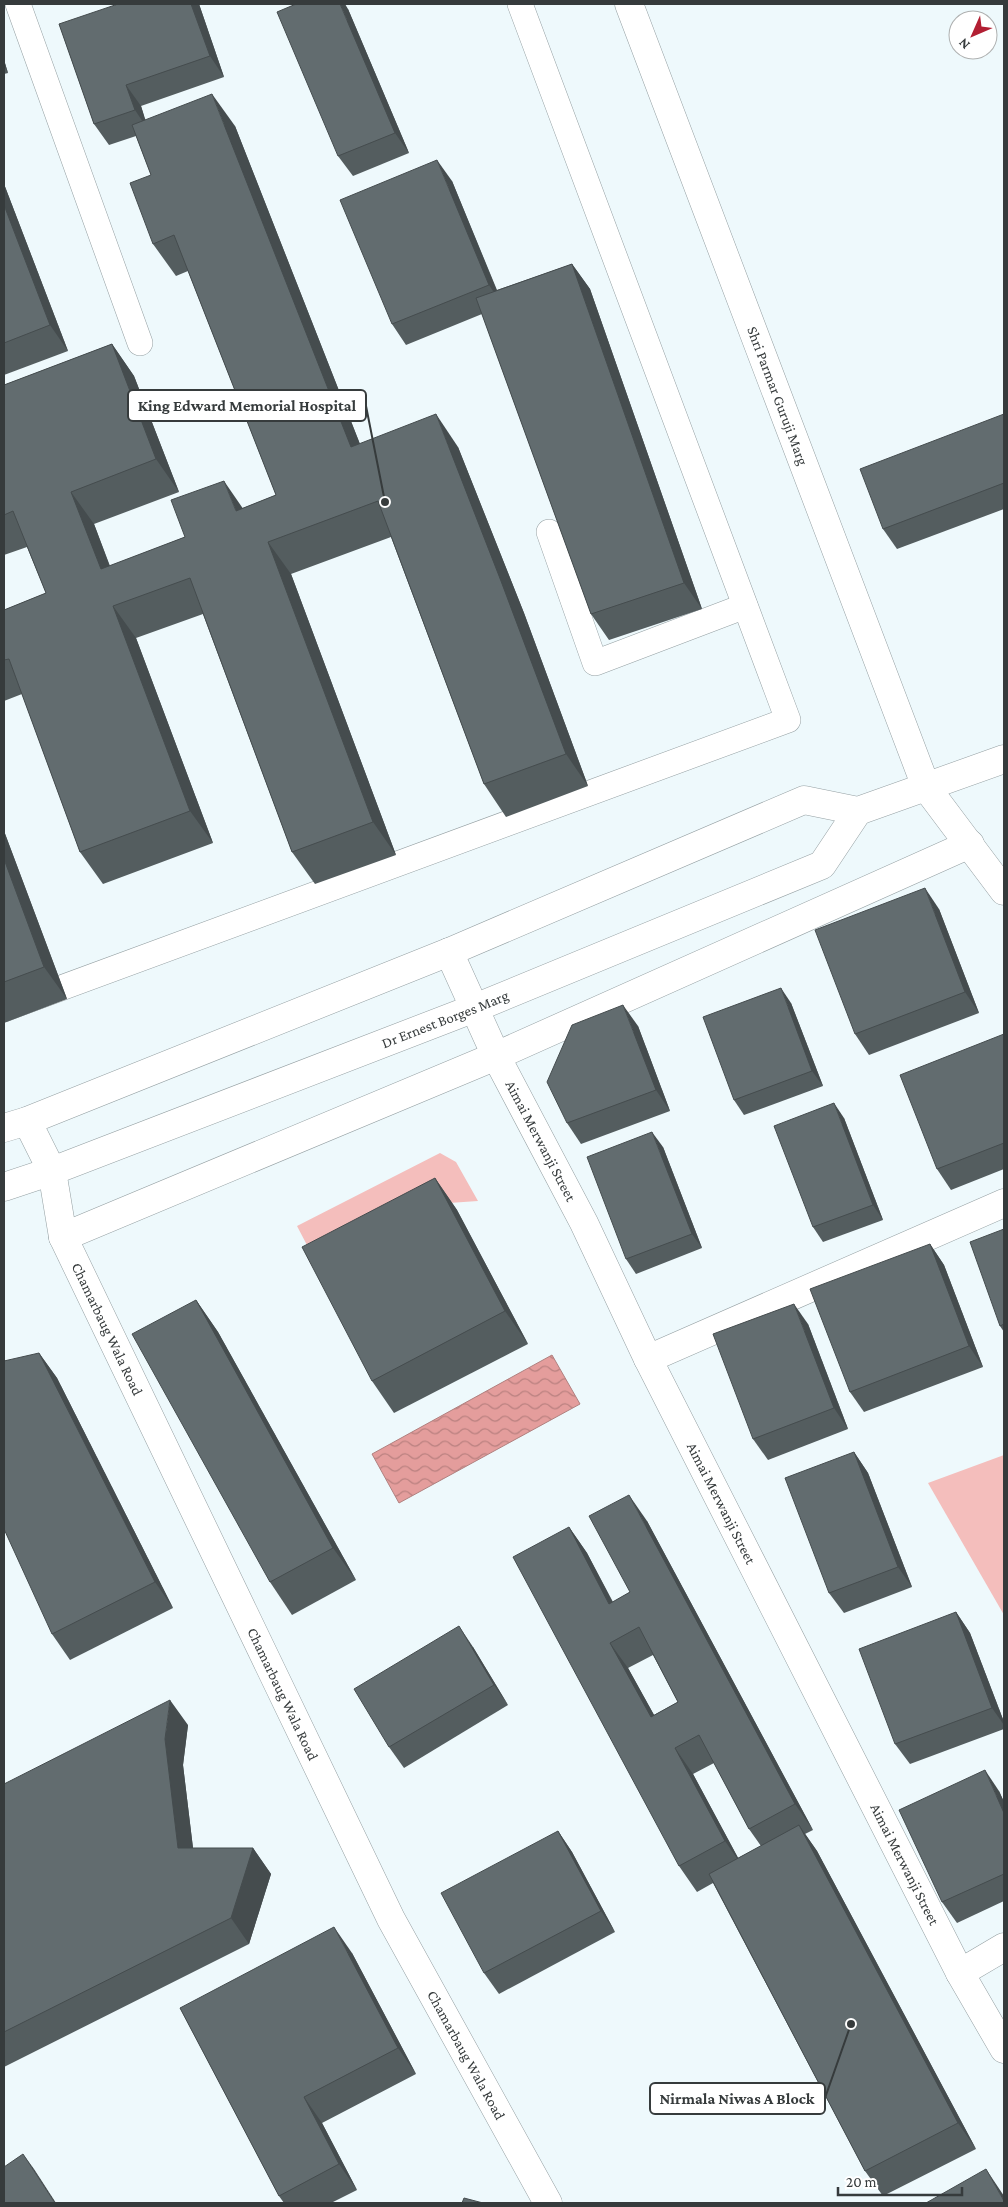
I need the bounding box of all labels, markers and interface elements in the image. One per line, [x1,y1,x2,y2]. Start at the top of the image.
north arrow [948,10,998,60]
text: N [954,35,973,53]
street label: Shri Parmar Guruji Marg [744,324,811,468]
callout: King Edward Memorial Hospital [128,390,366,421]
text: King Edward Memorial Hospital [138,397,357,414]
street label: Dr Ernest Borges Marg [379,987,511,1051]
street label: Aimai Merwanji Street [502,1078,580,1205]
street label: Chamarbaug Wala Road [69,1260,146,1398]
street label: Aimai Merwanji Street [684,1440,759,1568]
street label: Chamarbaug Wala Road [244,1625,322,1763]
street label: Aimai Merwanji Street [867,1801,943,1929]
street label: Chamarbaug Wala Road [424,1988,508,2122]
callout: Nirmala Niwas A Block [650,2083,825,2114]
text: Nirmala Niwas A Block [659,2090,815,2107]
scale bar [838,2164,962,2196]
text: 20 m [846,2174,877,2190]

